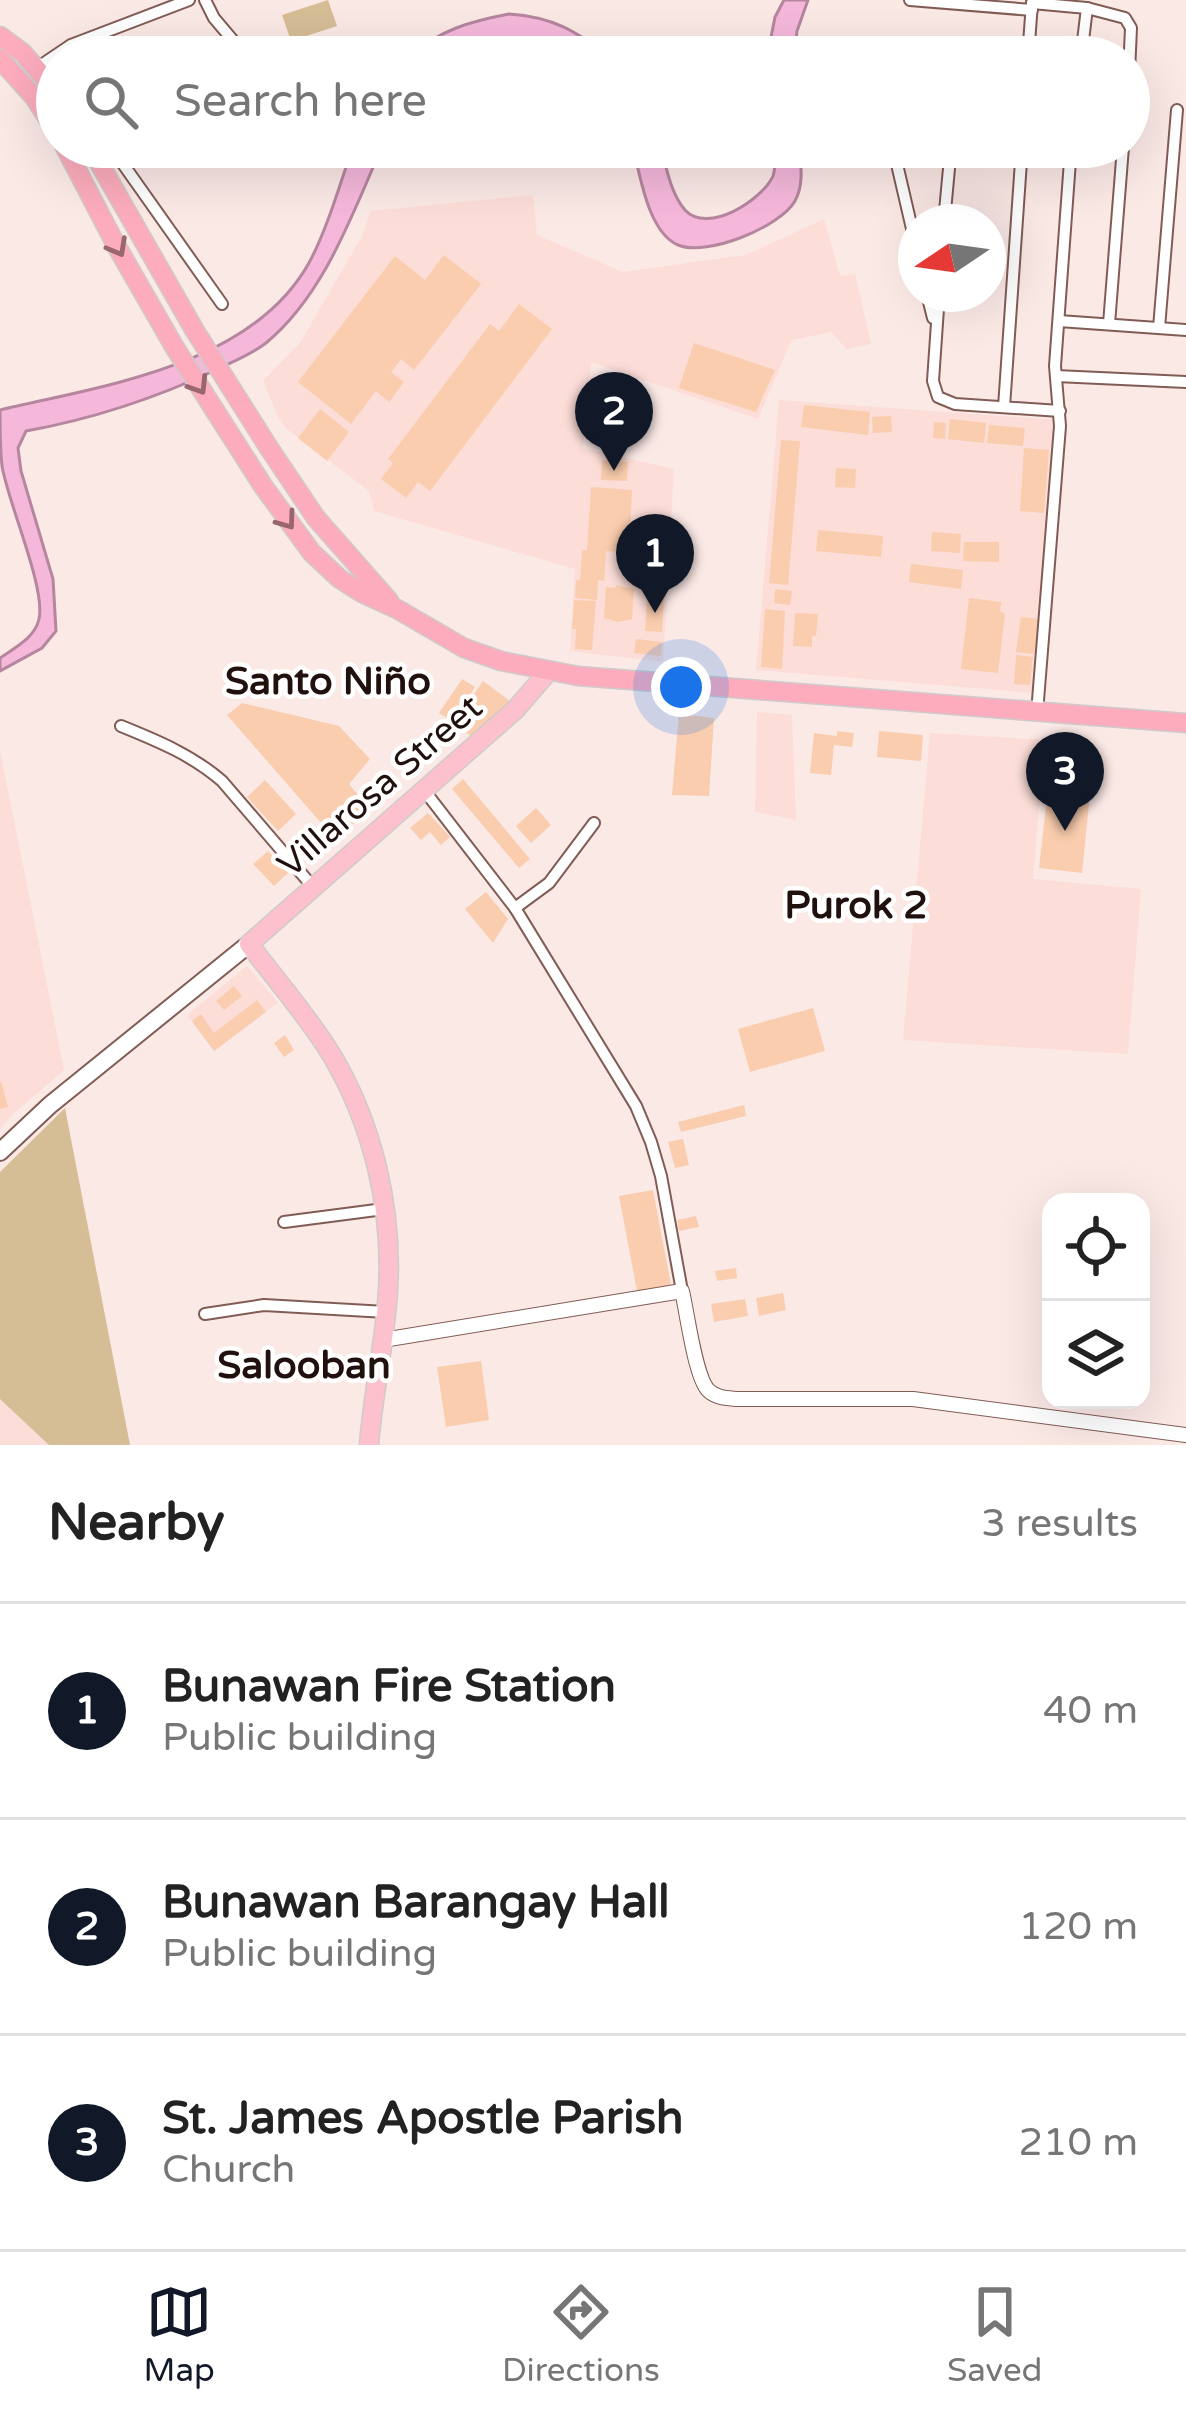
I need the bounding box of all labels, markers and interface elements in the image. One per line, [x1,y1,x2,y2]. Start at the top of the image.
search box [36,36,1150,168]
icon: search [78,69,144,135]
text: Search here [174,75,427,129]
north arrow [898,204,1006,312]
one-way arrow [104,236,127,257]
one-way arrow [184,372,206,394]
pin: 2 [575,372,653,471]
one-way arrow [273,508,295,529]
pin: 1 [616,514,694,613]
your location [651,657,711,717]
district label: Santo Niño [225,658,431,705]
street label: Villarosa Street [269,686,491,887]
pin: 3 [1026,732,1104,831]
district label: Purok 2 [784,882,928,929]
map controls [1042,1193,1150,1409]
button: locate [1042,1193,1150,1301]
button: layers [1042,1301,1150,1409]
district label: Salooban [217,1342,391,1389]
text: Nearby [48,1492,225,1554]
text: 3 results [981,1500,1138,1547]
text: Bunawan Fire Station [162,1660,616,1714]
text: 1 [75,1687,99,1734]
text: 40 m [1043,1687,1138,1734]
text: Public building [162,1714,437,1761]
text: Bunawan Barangay Hall [162,1876,670,1930]
text: 2 [75,1903,99,1950]
text: 120 m [1019,1903,1138,1950]
text: Public building [162,1930,437,1977]
text: St. James Apostle Parish [162,2092,684,2146]
text: 3 [75,2119,99,2166]
text: 210 m [1019,2119,1138,2166]
text: Church [162,2146,295,2193]
tab: Map [144,2279,215,2390]
tab: Directions [502,2279,660,2390]
tab: Saved [947,2279,1042,2390]

